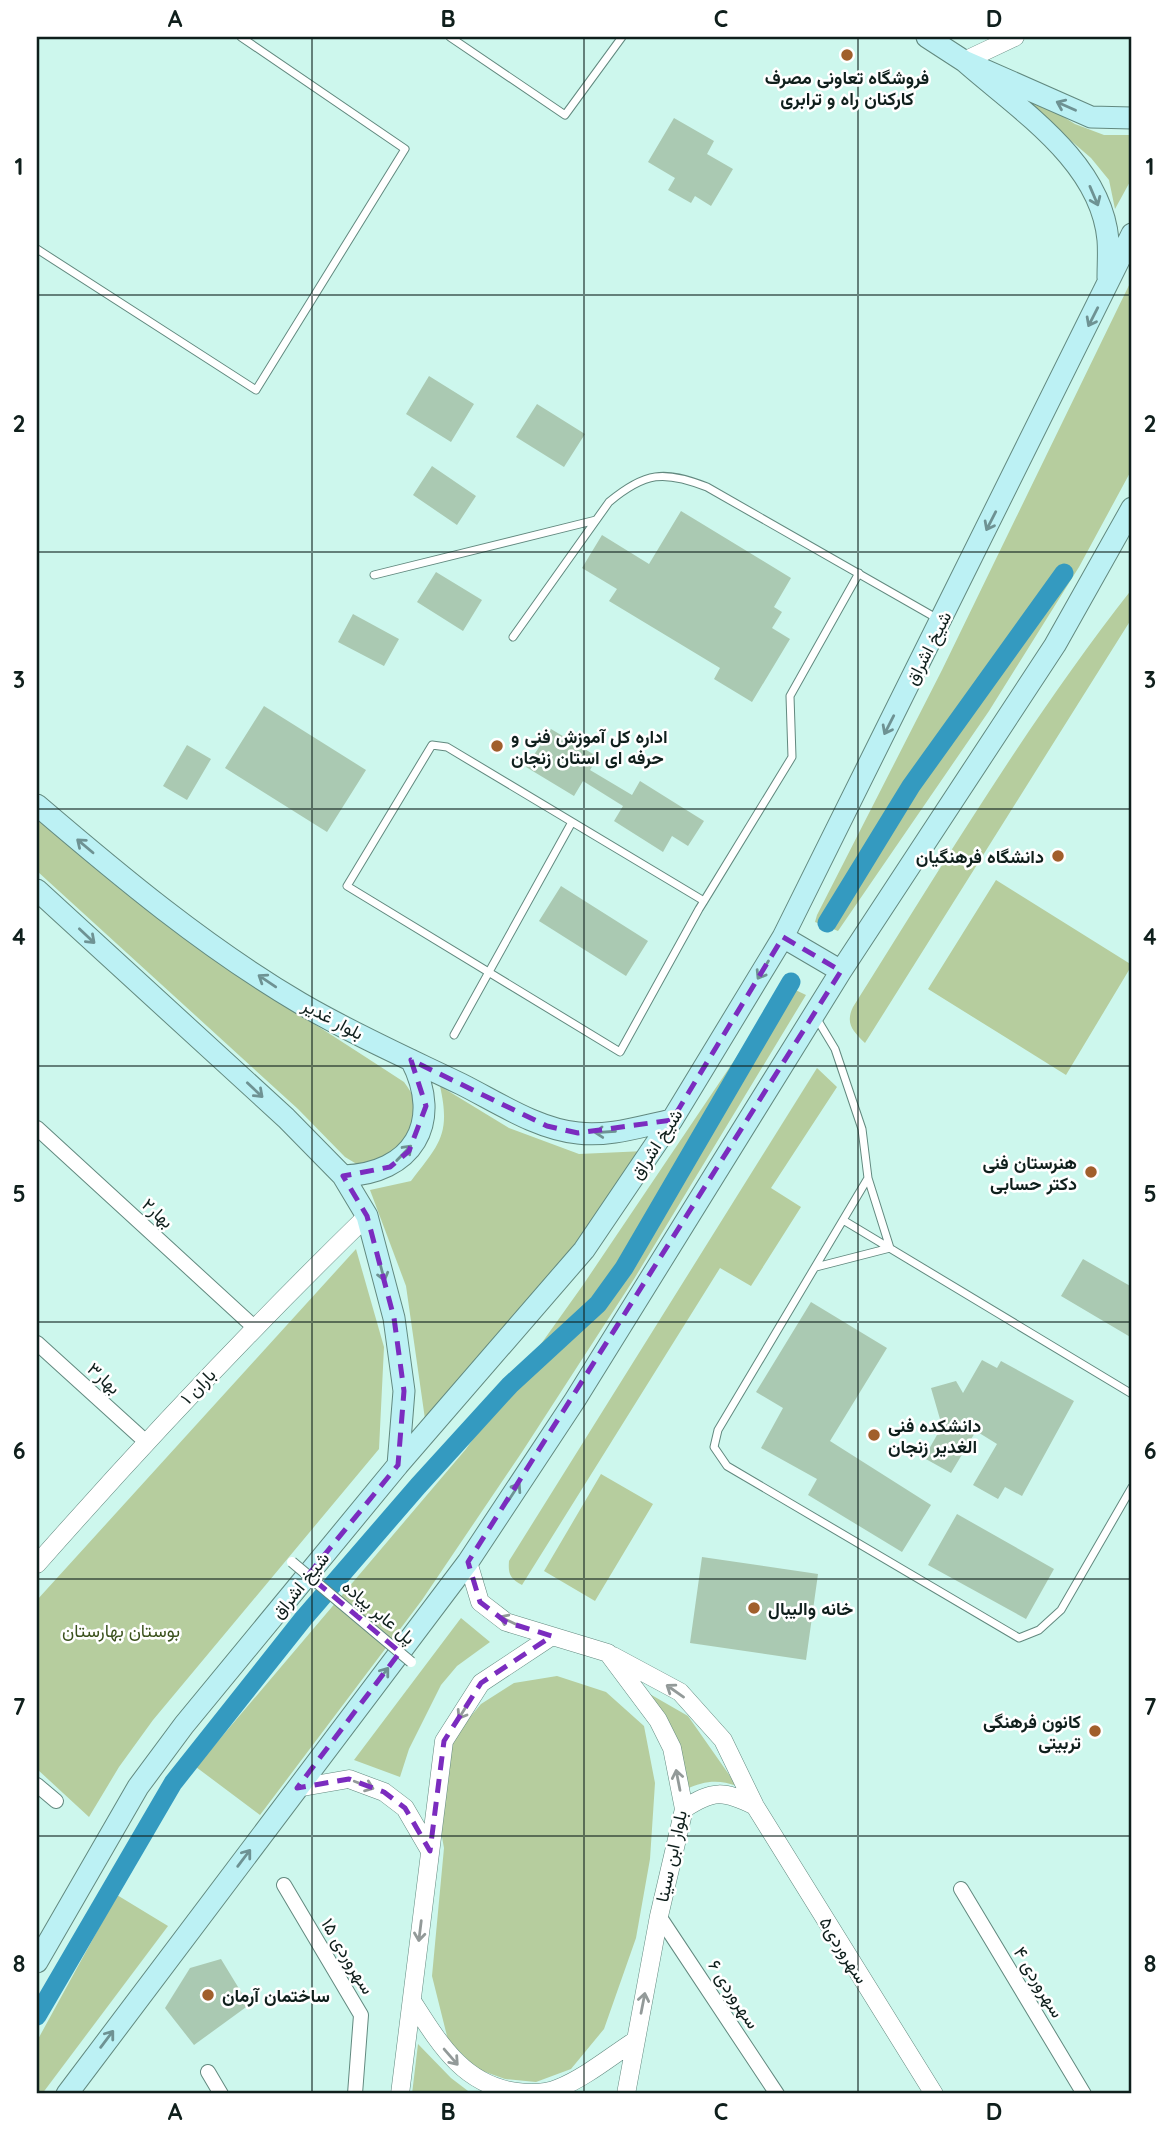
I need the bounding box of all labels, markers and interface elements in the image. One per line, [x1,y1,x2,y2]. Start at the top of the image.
text: A [168,4,183,33]
text: B [440,4,456,33]
text: C [714,4,728,33]
text: D [986,4,1002,33]
marker: فروشگاه تعاونی مصرف کارکنان راه و ترابری [839,47,855,63]
place label: فروشگاه تعاونی مصرف کارکنان راه و ترابری [765,66,929,110]
one-way arrow [1056,99,1078,112]
text: 1 [15,152,23,181]
text: 1 [1146,152,1154,181]
one-way arrow [1089,185,1102,207]
one-way arrow [1085,306,1099,327]
text: 2 [12,409,26,438]
text: 2 [1143,409,1157,438]
one-way arrow [984,510,997,531]
street label: شیخ اشراق [900,607,957,689]
text: 3 [13,665,25,694]
text: 3 [1144,665,1156,694]
one-way arrow [882,714,896,735]
place label: اداره کل آموزش فنی و حرفه ای استان زنجان [511,725,668,769]
marker: اداره کل آموزش فنی و حرفه ای استان زنجان [489,738,505,754]
one-way arrow [76,838,94,854]
place label: دانشگاه فرهنگیان [916,845,1044,868]
marker: دانشگاه فرهنگیان [1050,848,1066,864]
text: 4 [12,922,26,951]
text: 4 [1143,922,1157,951]
one-way arrow [78,927,95,944]
one-way arrow [756,960,770,980]
one-way arrow [258,974,278,988]
street label: بلوار غدیر [297,993,368,1045]
one-way arrow [246,1081,263,1098]
street label: شیخ اشراق [625,1104,688,1184]
one-way arrow [594,1126,617,1139]
one-way arrow [396,1145,413,1162]
place label: هنرستان فنی دکتر حسابی [982,1151,1077,1195]
marker: هنرستان فنی دکتر حسابی [1083,1164,1099,1180]
text: 5 [12,1179,26,1208]
text: 5 [1143,1179,1157,1208]
street label: بهار۲ [137,1193,179,1233]
one-way arrow [376,1260,389,1282]
street label: بهار۳ [83,1357,125,1399]
street label: باران ۱ [175,1363,221,1409]
place label: دانشکده فنی الغدیر زنجان [888,1414,981,1458]
marker: دانشکده فنی الغدیر زنجان [866,1427,882,1443]
text: 6 [13,1436,25,1465]
text: 6 [1144,1436,1156,1465]
one-way arrow [507,1482,521,1502]
street label: شیخ اشراق [266,1547,335,1624]
street label: پل عابر پیاده [337,1575,420,1650]
place label: خانه والیبال [768,1597,853,1620]
marker: خانه والیبال [746,1600,762,1616]
one-way arrow [499,1614,520,1628]
park label: بوستان بهارستان [62,1619,180,1642]
one-way arrow [374,1667,389,1686]
one-way arrow [666,1684,685,1698]
text: 7 [13,1692,26,1721]
text: 7 [1144,1692,1157,1721]
one-way arrow [456,1700,470,1720]
place label: کانون فرهنگی تربیتی [983,1710,1081,1754]
marker: کانون فرهنگی تربیتی [1087,1723,1103,1739]
one-way arrow [671,1769,684,1792]
one-way arrow [352,1779,374,1792]
street label: بلوار ابن سینا [650,1808,692,1904]
one-way arrow [237,1849,252,1868]
street label: سهروردی۵ [814,1912,874,1988]
street label: سهروردی ۱۵ [316,1914,380,1998]
one-way arrow [414,1919,427,1942]
street label: سهروردی ۴ [1009,1942,1069,2022]
text: 8 [13,1949,25,1978]
text: 8 [1144,1949,1156,1978]
street label: سهروردی ۶ [703,1955,765,2033]
place label: ساختمان آرمان [222,1984,330,2007]
marker: ساختمان آرمان [200,1987,216,2003]
one-way arrow [637,1992,650,2015]
one-way arrow [100,2031,115,2049]
one-way arrow [443,2048,459,2066]
text: A [168,2097,183,2126]
text: B [440,2097,456,2126]
text: C [714,2097,728,2126]
text: D [986,2097,1002,2126]

